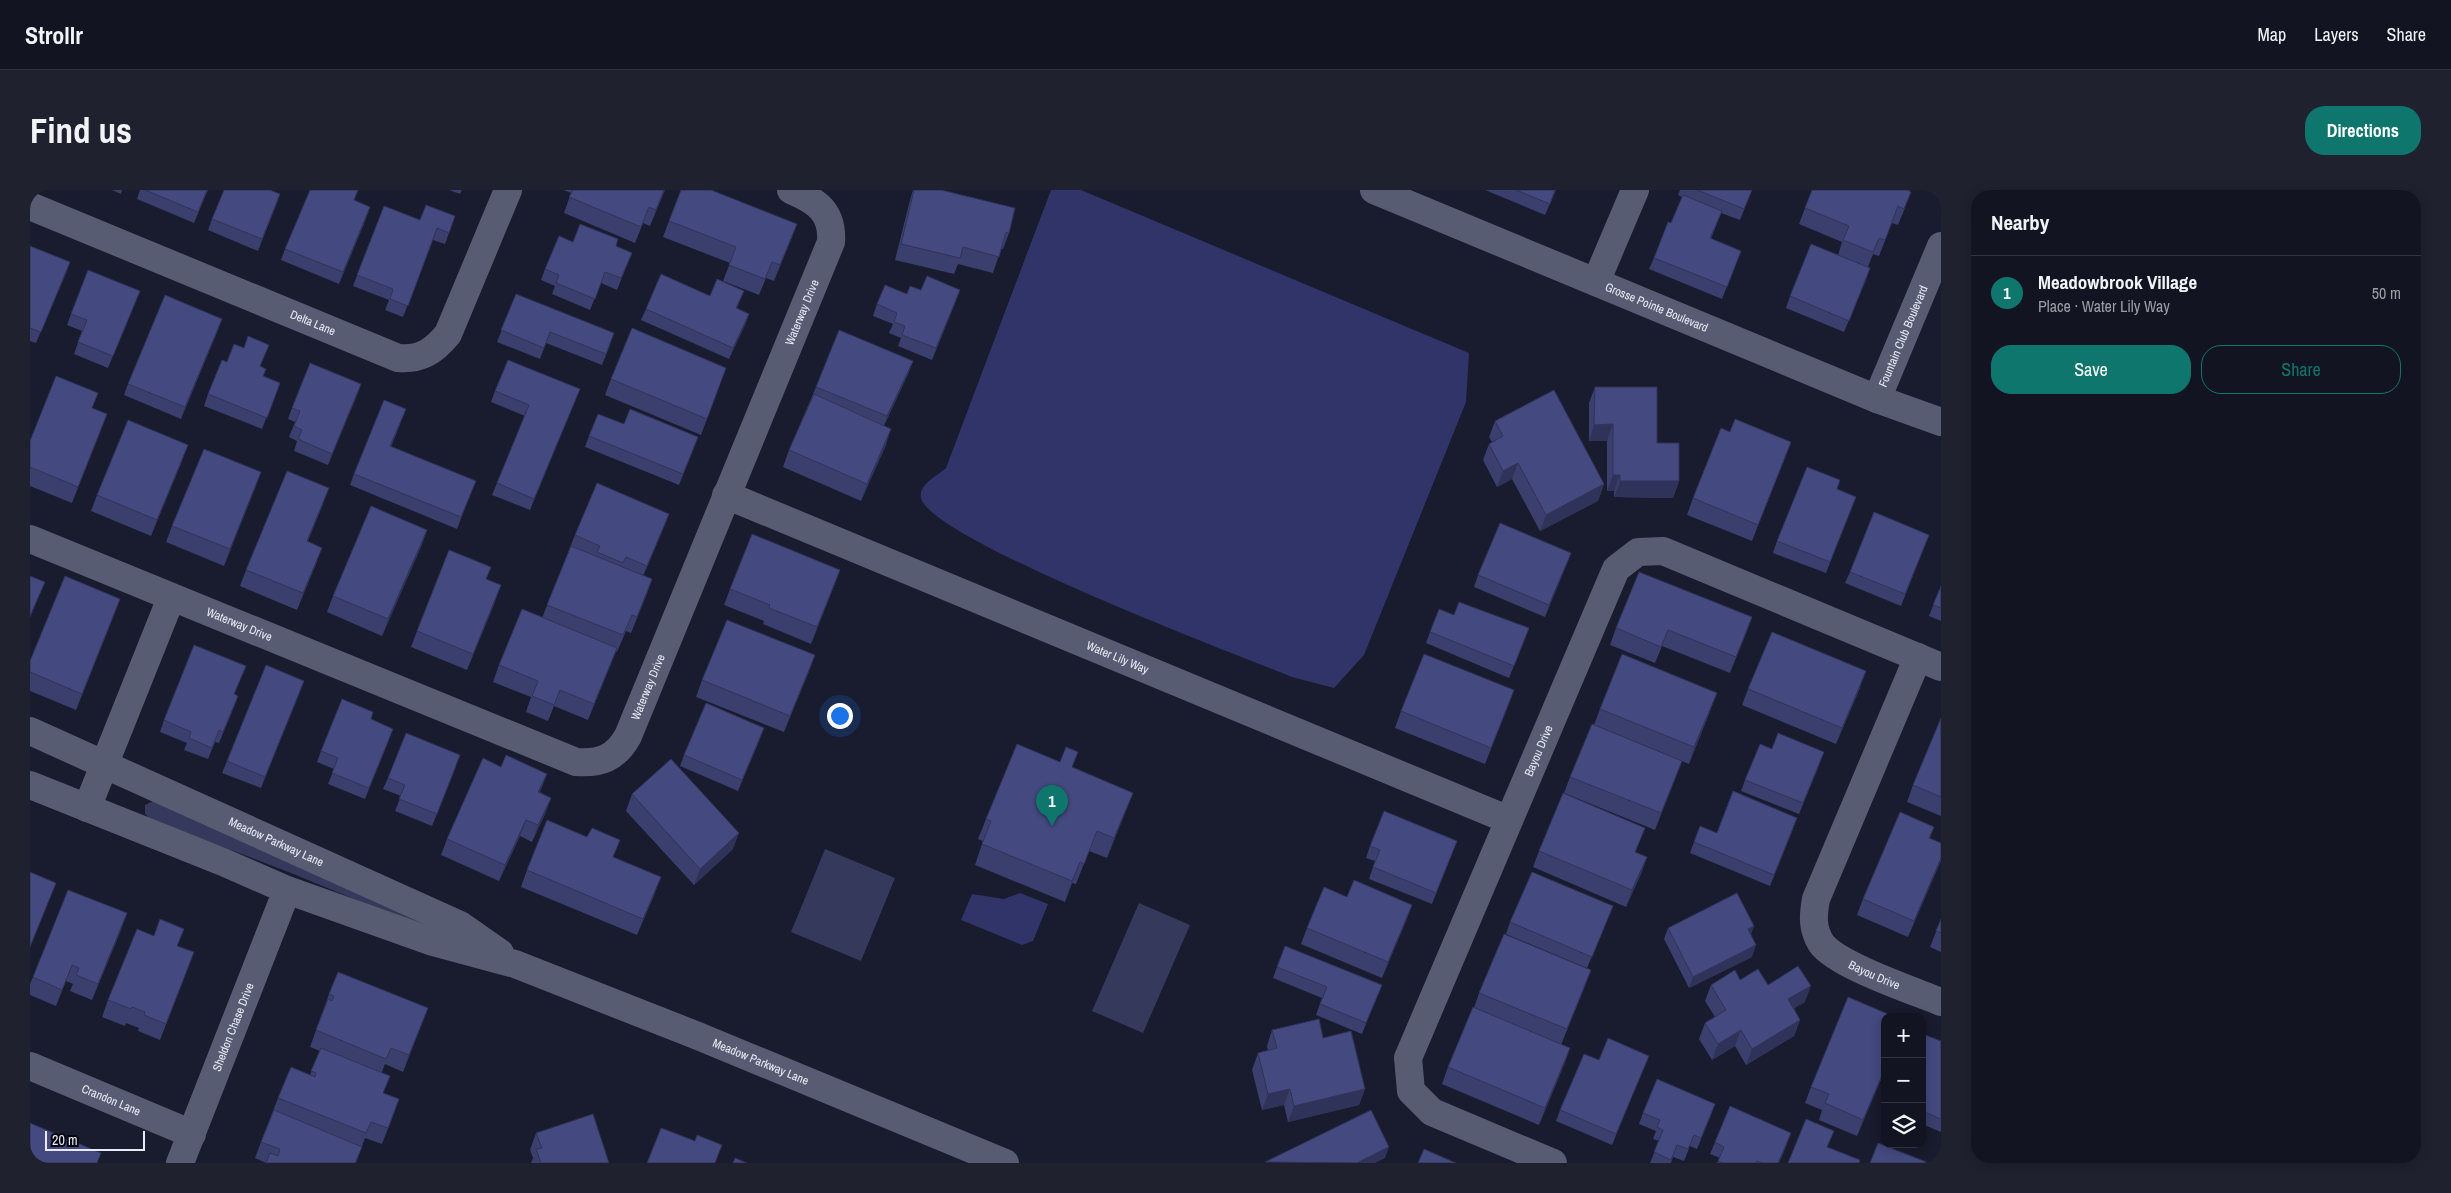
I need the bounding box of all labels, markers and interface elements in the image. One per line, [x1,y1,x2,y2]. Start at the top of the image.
text: Strollr [25,19,83,51]
text: Map [2258,22,2286,47]
text: Layers [2314,22,2359,47]
text: Share [2387,22,2426,47]
button: Directions [2305,106,2421,155]
text: Find us [30,107,132,154]
text: Nearby [1991,208,2049,237]
text: Meadowbrook Village [2038,269,2197,295]
street label: Waterway Drive [781,277,823,348]
street label: Grosse Pointe Boulevard [1603,279,1711,336]
text: 1 [2003,282,2011,304]
text: 50 m [2372,282,2401,304]
street label: Fountain Club Boulevard [1875,283,1932,389]
text: Place · Water Lily Way [2038,295,2170,317]
street label: Delta Lane [288,306,338,339]
button: Save [1991,345,2191,394]
button: Share [2201,345,2401,394]
street label: Waterway Drive [204,604,275,645]
street label: Water Lily Way [1084,637,1151,678]
street label: Waterway Drive [627,652,669,722]
your location [827,703,853,729]
street label: Bayou Drive [1521,723,1557,779]
pin: 1 [1036,785,1068,826]
street label: Meadow Parkway Lane [226,814,326,870]
street label: Bayou Drive [1846,957,1902,993]
street label: Sheldon Chase Drive [209,981,258,1074]
map controls [1881,1013,1926,1148]
button: + [1881,1013,1926,1058]
street label: Meadow Parkway Lane [710,1035,811,1089]
button: − [1881,1058,1926,1103]
street label: Crandon Lane [79,1081,143,1120]
button: layers [1881,1103,1926,1148]
scale bar [45,1128,145,1151]
text: 20 m [52,1131,78,1149]

